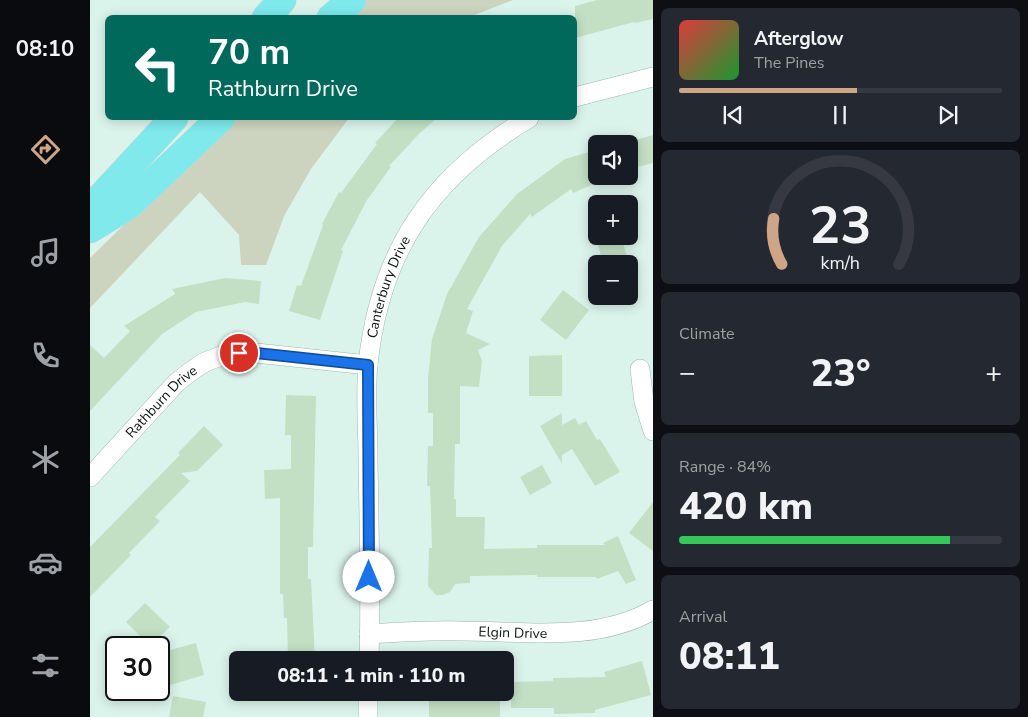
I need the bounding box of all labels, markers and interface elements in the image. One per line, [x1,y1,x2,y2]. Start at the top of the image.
text: Afterglow [754,26,844,52]
text: 70 m [208,29,290,76]
text: 08:10 [16,34,74,64]
icon: left [125,35,190,100]
text: The Pines [754,52,824,74]
text: Rathburn Drive [208,74,358,104]
icon: previous [719,101,747,129]
icon: pause [826,101,854,129]
icon: next [934,101,962,129]
icon: directions [28,132,63,167]
map controls [588,135,638,305]
button: sound [588,135,638,185]
text: 23 [809,190,872,261]
button: + [588,195,638,245]
street label: Canterbury Drive [363,233,415,340]
icon: music [28,235,63,270]
text: km/h [821,251,860,275]
button: − [588,255,638,305]
text: Climate [679,323,734,345]
pin [218,332,260,374]
icon: phone [28,338,63,373]
icon: arrive [225,339,253,367]
text: 23° [810,348,871,399]
text: − [679,354,696,392]
text: + [985,354,1002,392]
street label: Rathburn Drive [121,361,201,442]
icon: climate [28,442,63,477]
text: Range · 84% [679,456,771,478]
text: 420 km [679,481,813,532]
icon: car [28,545,63,580]
position arrow [342,550,394,602]
text: Arrival [679,606,727,628]
street label: Elgin Drive [478,622,547,643]
text: 08:11 [679,631,780,682]
speed limit sign: 30 [105,636,170,701]
icon: filters [28,648,63,683]
text: 08:11 · 1 min · 110 m [278,663,465,689]

